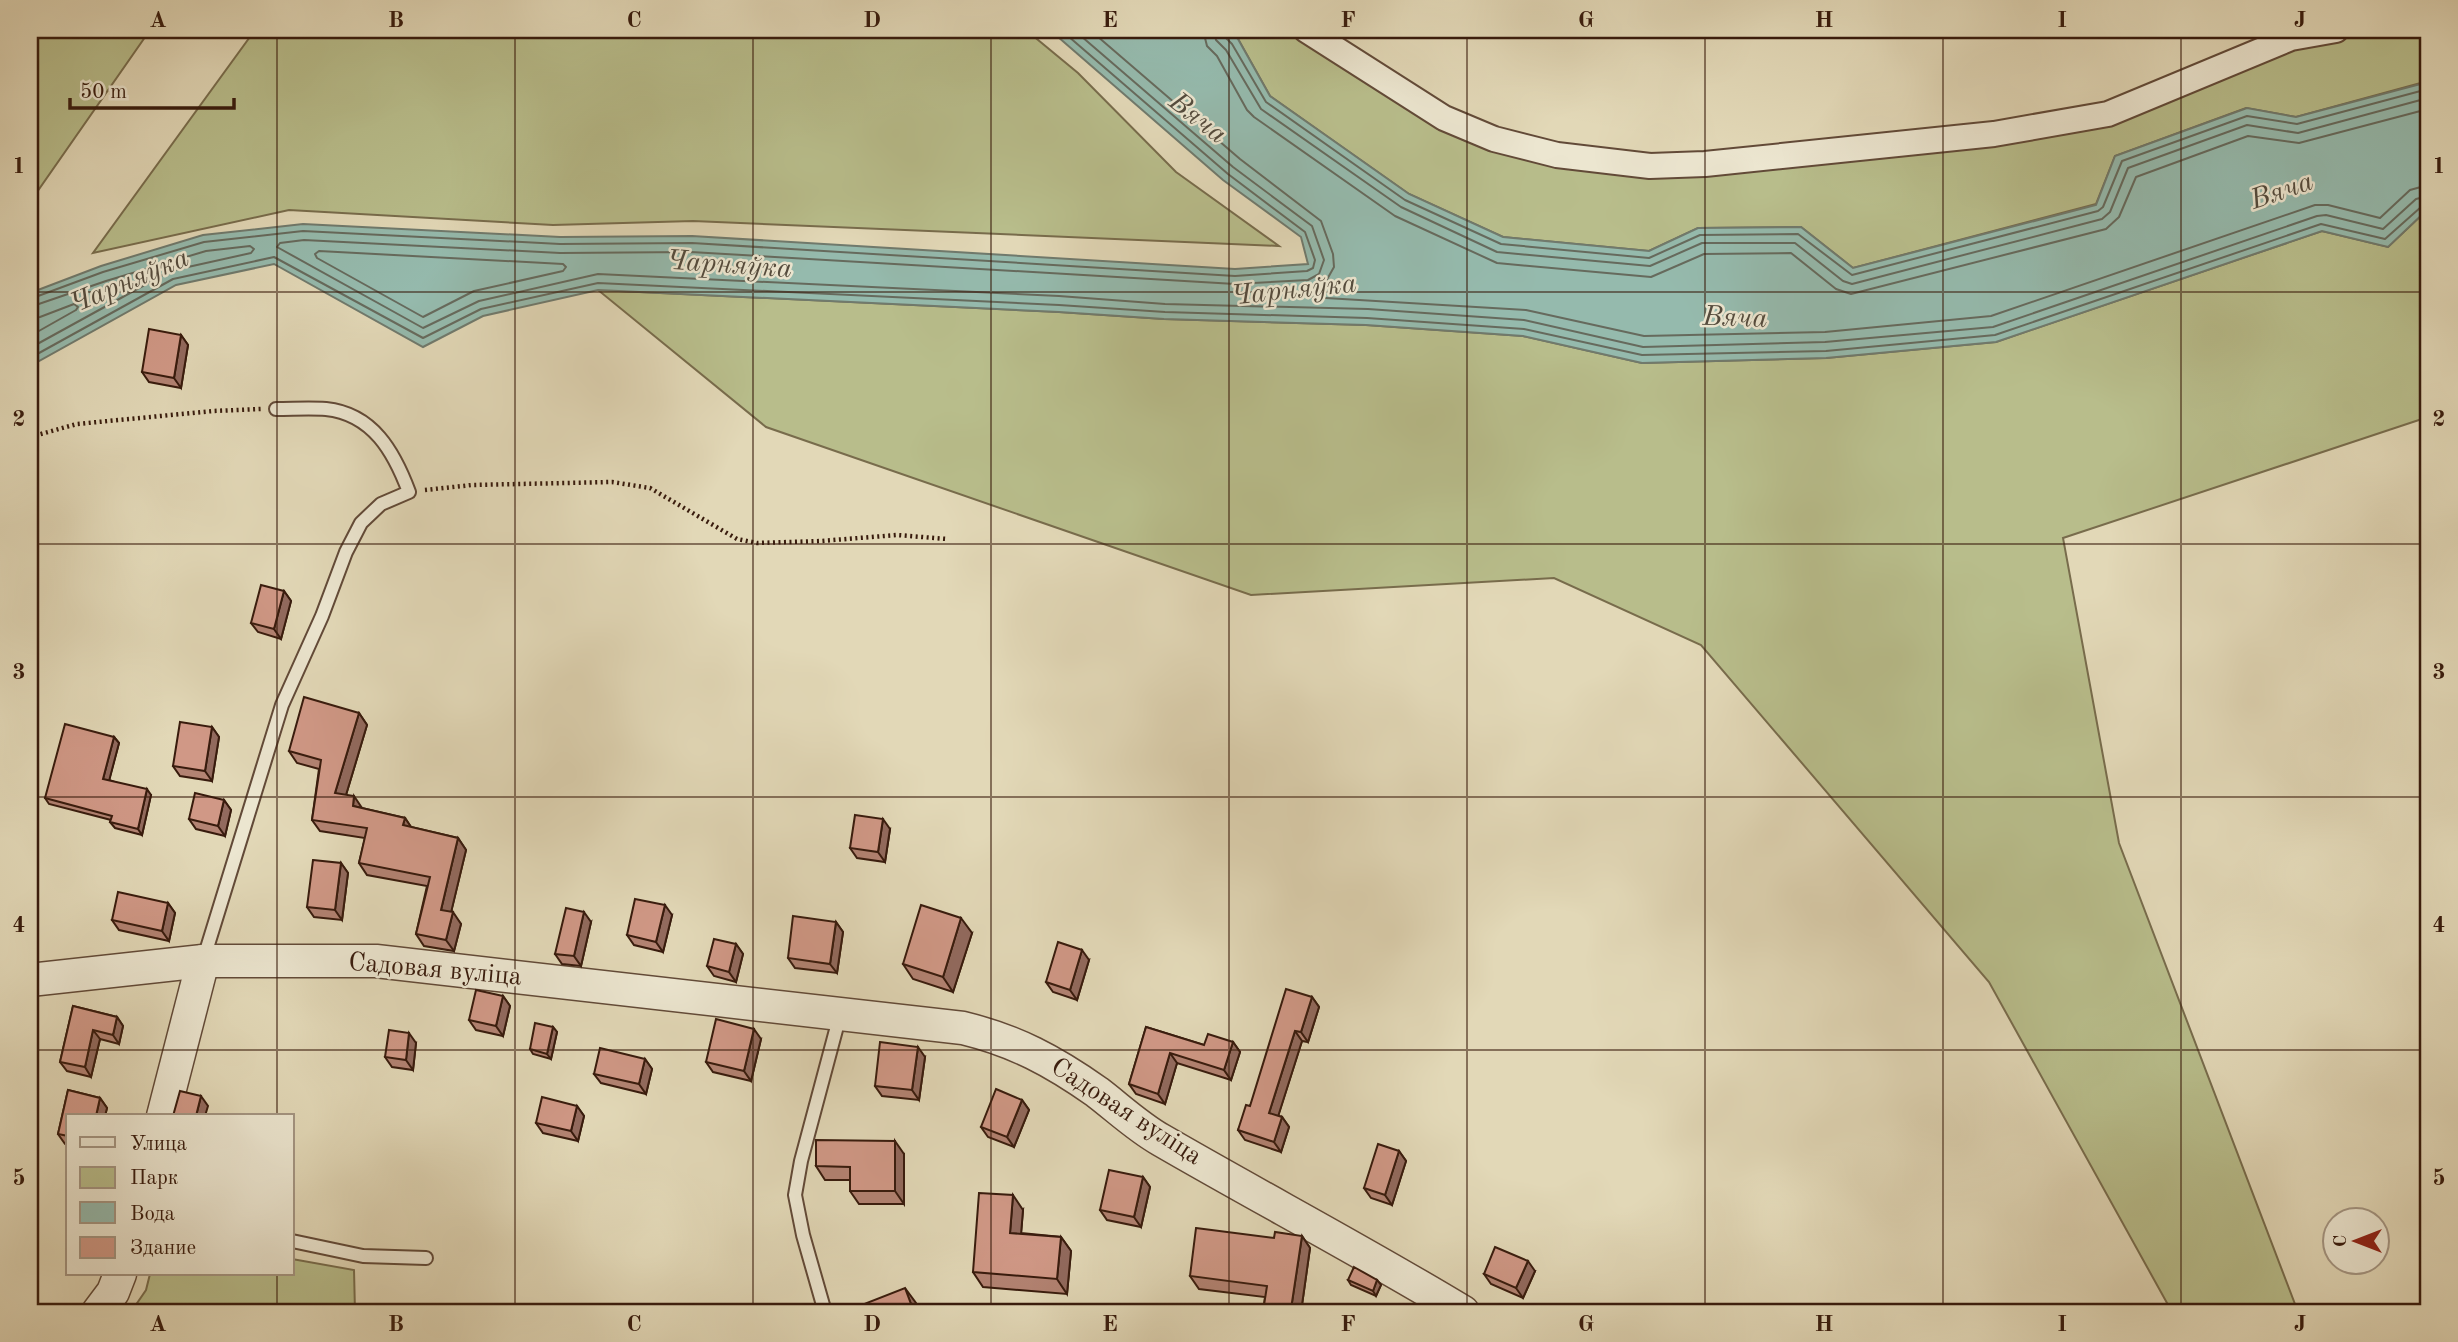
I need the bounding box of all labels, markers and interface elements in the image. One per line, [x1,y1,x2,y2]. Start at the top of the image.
text: A [149,9,167,32]
text: B [388,9,404,32]
text: C [626,9,642,32]
text: D [863,9,881,32]
text: E [1102,9,1118,32]
text: F [1340,9,1356,32]
text: G [1578,9,1594,32]
text: H [1815,9,1833,32]
text: I [2057,9,2067,32]
text: J [2294,9,2306,32]
scale bar [70,66,234,110]
text: 50 m [80,82,127,103]
water label: Вяча [1162,87,1231,150]
text: 1 [12,155,26,178]
text: 1 [2432,155,2446,178]
water label: Вяча [2246,168,2317,216]
water label: Чарняўка [67,244,193,320]
water label: Чарняўка [665,248,793,284]
water label: Чарняўка [1230,270,1358,312]
water label: Вяча [1701,304,1768,334]
text: 2 [12,408,26,431]
text: 2 [2432,408,2446,431]
text: 3 [12,661,26,684]
text: 3 [2432,661,2446,684]
text: 4 [12,914,26,937]
text: 4 [2432,914,2446,937]
street label: Садовая вуліца [347,949,523,991]
street label: Садовая вуліца [1046,1054,1206,1170]
legend [66,1114,294,1276]
text: Улица [130,1134,187,1155]
text: 5 [12,1167,26,1190]
text: 5 [2432,1167,2446,1190]
text: Парк [130,1168,179,1189]
text: Вода [130,1204,175,1225]
north arrow [2322,1206,2392,1276]
text: С [2332,1235,2351,1247]
text: Здание [130,1238,196,1259]
text: A [149,1313,167,1336]
text: B [388,1313,404,1336]
text: C [626,1313,642,1336]
text: D [863,1313,881,1336]
text: E [1102,1313,1118,1336]
text: F [1340,1313,1356,1336]
text: G [1578,1313,1594,1336]
text: H [1815,1313,1833,1336]
text: I [2057,1313,2067,1336]
text: J [2294,1313,2306,1336]

